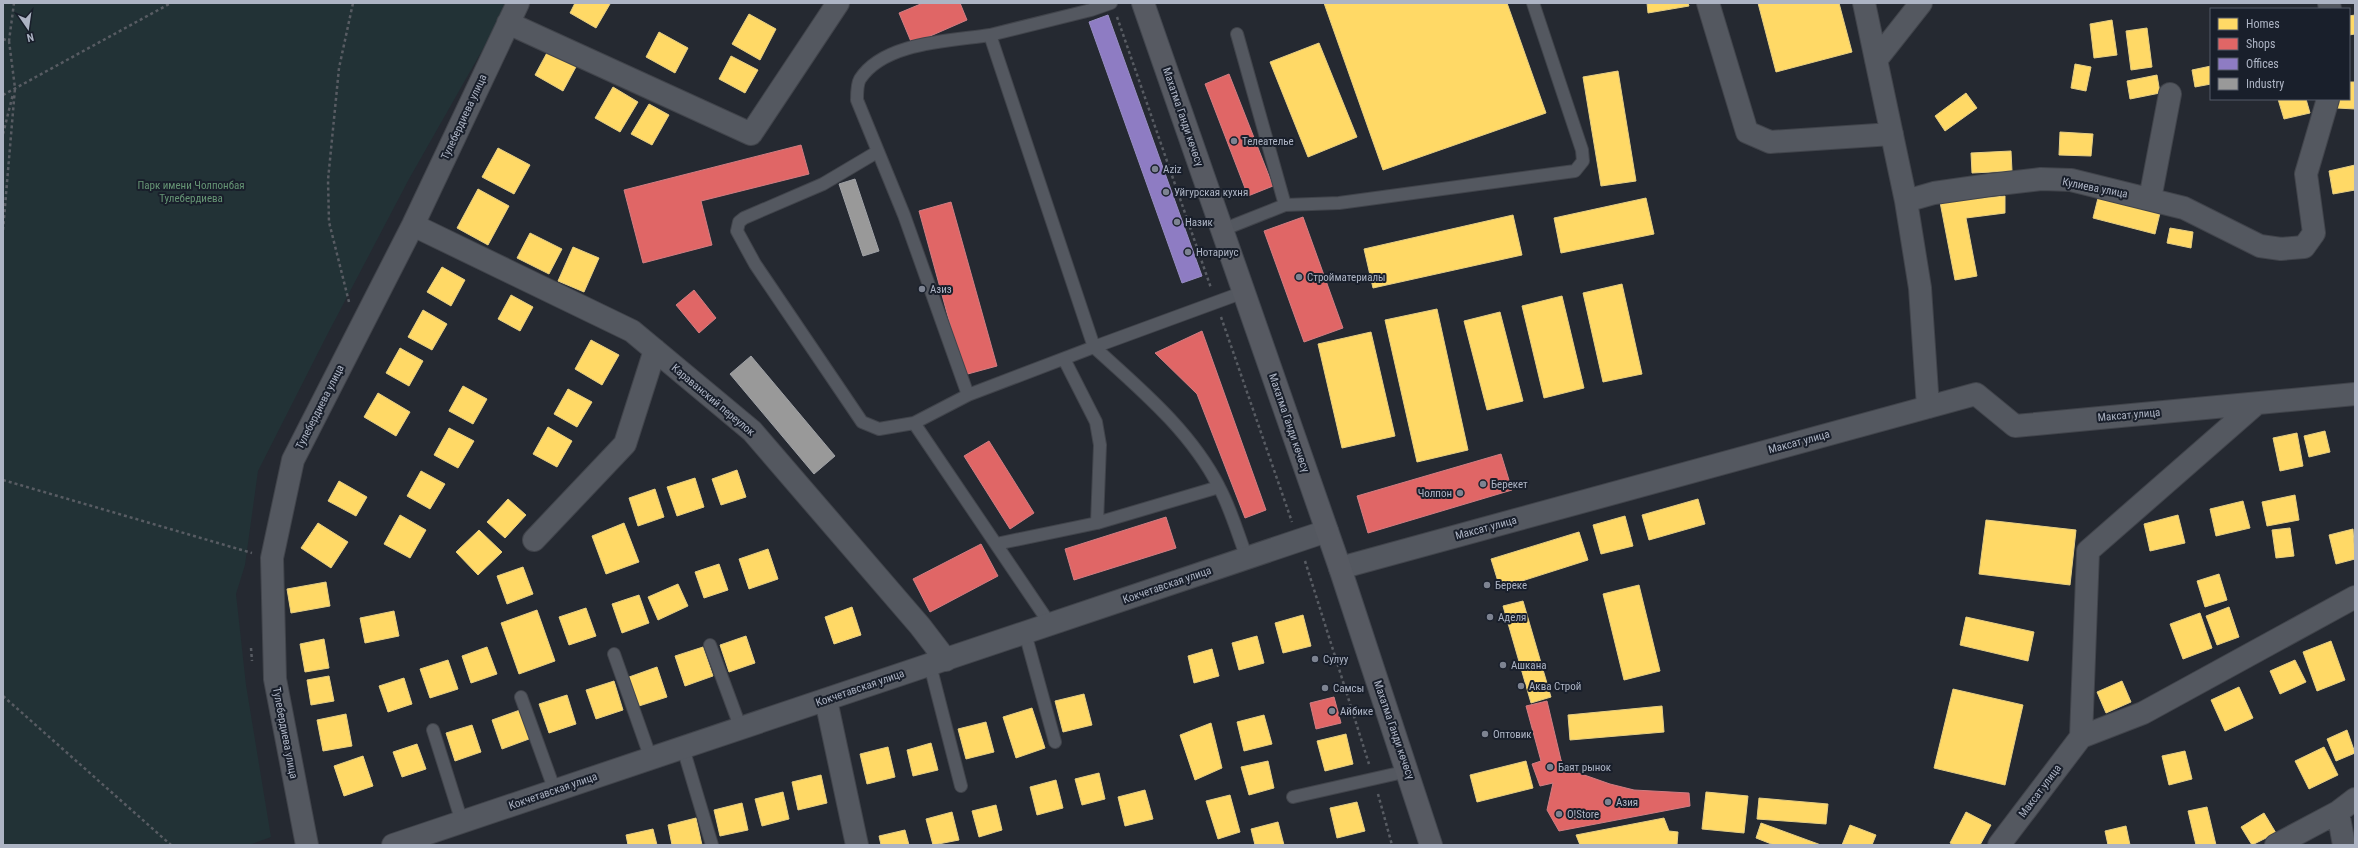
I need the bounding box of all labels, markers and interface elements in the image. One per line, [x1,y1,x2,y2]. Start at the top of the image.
north arrow [8,8,48,48]
legend [2210,8,2350,100]
text: Homes [2246,17,2280,31]
text: N [25,30,35,44]
text: Shops [2246,37,2275,51]
text: Offices [2246,57,2279,71]
street label: Махатма Ганди көчөсү [1160,66,1206,168]
street label: Тулебердиева улица [438,72,490,162]
text: Industry [2246,77,2284,91]
place label: Телеателье [1242,135,1294,148]
marker: Телеателье [1229,136,1239,146]
place label: Aziz [1163,163,1182,176]
marker: Aziz [1150,164,1160,174]
street label: Кулиева улица [2061,175,2129,201]
park label: Парк имени Чолпонбая Тулебердиева [137,179,245,205]
place label: Уйгурская кухня [1174,186,1248,199]
marker: Уйгурская кухня [1161,187,1171,197]
place label: Назик [1185,216,1214,229]
marker: Назик [1172,217,1182,227]
place label: Нотариус [1196,246,1239,259]
marker: Нотариус [1183,247,1193,257]
place label: Стройматериалы [1307,271,1386,284]
marker: Стройматериалы [1294,272,1304,282]
place label: Азиз [930,283,952,296]
marker: Азиз [917,284,927,294]
street label: Караванский переулок [669,361,758,439]
street label: Тулебердиева улица [293,363,347,451]
street label: Махатма Ганди көчөсү [1266,372,1312,474]
street label: Максат улица [2097,406,2161,424]
street label: Максат улица [1767,428,1831,456]
place label: Берекет [1491,478,1528,491]
marker: Берекет [1478,479,1488,489]
place label: Чолпон [1418,487,1452,500]
marker: Чолпон [1455,488,1465,498]
street label: Максат улица [1454,514,1518,542]
street label: Кокчетавская улица [1121,564,1213,606]
place label: Береке [1495,579,1527,592]
marker: Береке [1482,580,1492,590]
place label: Аделя [1498,611,1526,624]
marker: Аделя [1485,612,1495,622]
place label: Сулуу [1323,653,1349,666]
marker: Сулуу [1310,654,1320,664]
place label: Ашкана [1511,659,1547,672]
marker: Ашкана [1498,660,1508,670]
street label: Кокчетавская улица [814,667,906,709]
street label: Махатма Ганди көчөсү [1371,679,1417,781]
place label: Аква Строй [1529,680,1581,693]
marker: Аква Строй [1516,681,1526,691]
place label: Самсы [1333,682,1364,695]
marker: Самсы [1320,683,1330,693]
street label: Тулебердиева улица [270,686,300,780]
place label: Айбике [1340,705,1373,718]
marker: Айбике [1327,706,1337,716]
place label: Оптовик [1493,728,1532,741]
marker: Оптовик [1480,729,1490,739]
place label: Баят рынок [1558,761,1612,774]
marker: Баят рынок [1545,762,1555,772]
street label: Максат улица [2016,762,2064,820]
street label: Кокчетавская улица [507,770,599,812]
place label: Азия [1616,796,1638,809]
marker: Азия [1603,797,1613,807]
place label: O!Store [1567,808,1599,821]
marker: O!Store [1554,809,1564,819]

